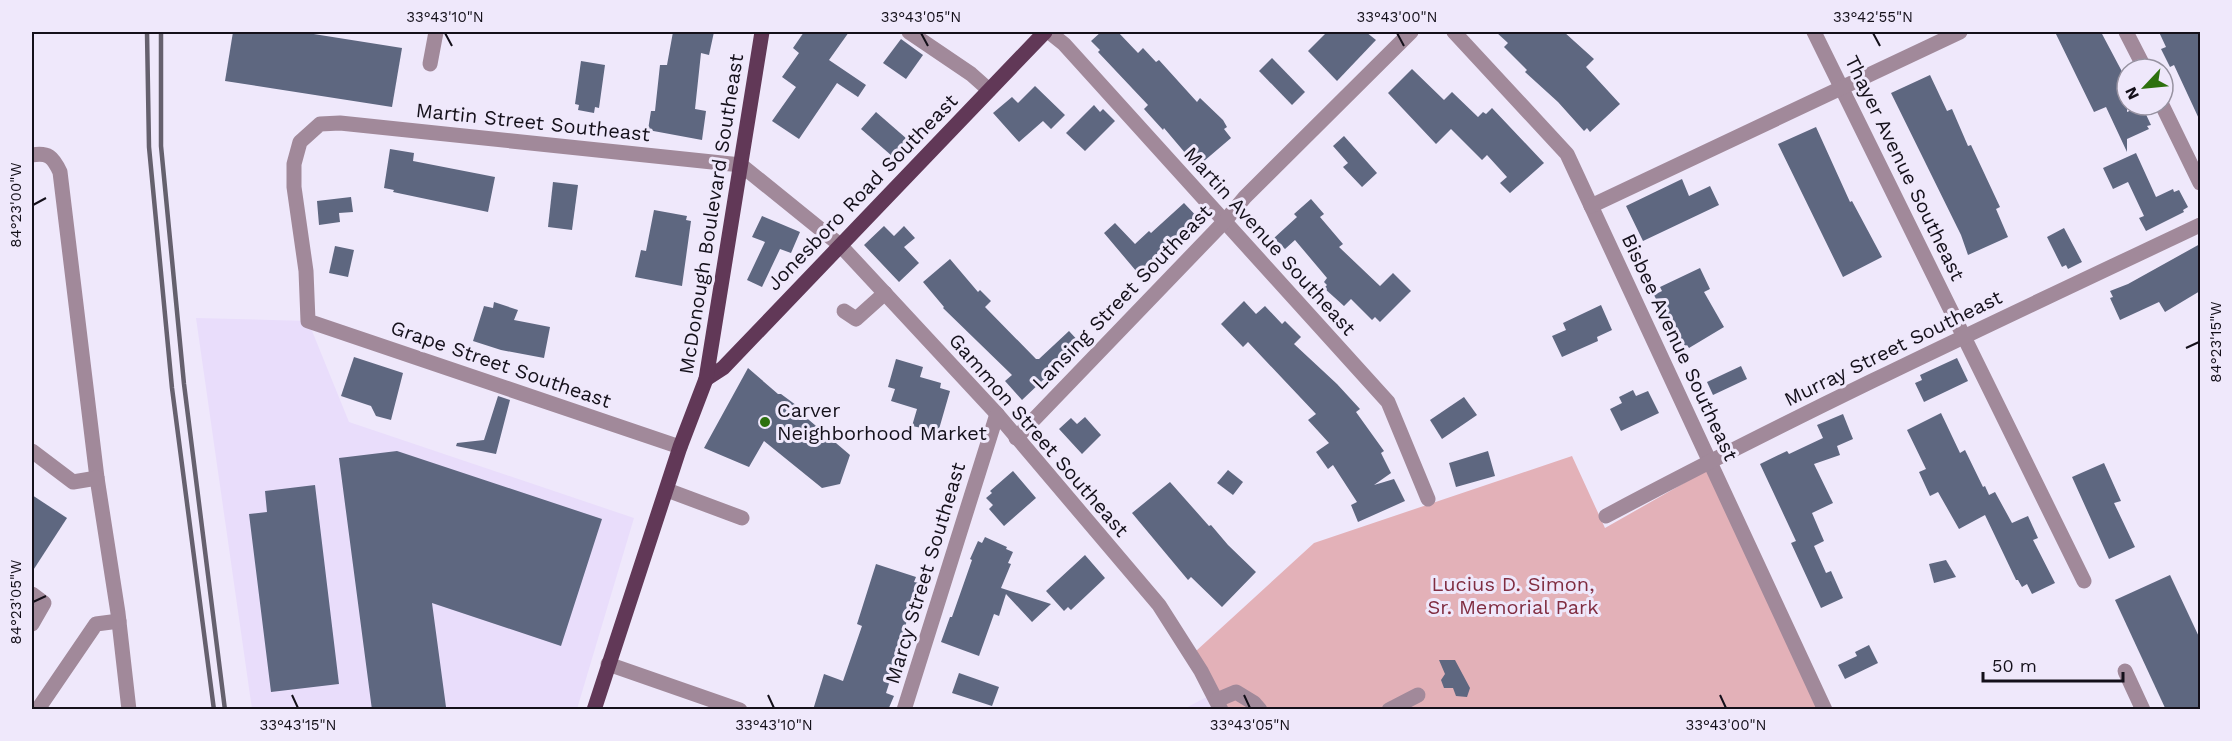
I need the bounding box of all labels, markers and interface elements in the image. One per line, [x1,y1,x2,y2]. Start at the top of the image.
text: 33°43'10"N [406,8,484,26]
text: 33°43'05"N [881,8,961,26]
text: 33°43'00"N [1356,8,1438,26]
text: 33°42'55"N [1833,8,1913,26]
street label: McDonough Boulevard Southeast [674,51,748,376]
street label: Thayer Avenue Southeast [1840,51,1970,285]
north arrow [2115,57,2175,117]
text: N [2121,84,2143,103]
street label: Jonesboro Road Southeast [762,88,963,295]
street label: Martin Street Southeast [415,98,652,146]
street label: Martin Avenue Southeast [1179,142,1361,341]
text: 84°23'00"W [7,162,25,248]
street label: Lansing Street Southeast [1027,199,1217,395]
street label: Bisbee Avenue Southeast [1617,230,1744,465]
street label: Murray Street Southeast [1780,284,2006,411]
text: 84°23'15"W [2207,301,2225,383]
street label: Grape Street Southeast [388,315,615,413]
street label: Gammon Street Southeast [944,328,1134,542]
place label: Carver Neighborhood Market [777,398,987,445]
marker: Carver Neighborhood Market [758,415,772,429]
street label: Marcy Street Southeast [880,459,970,687]
text: 84°23'05"W [7,560,25,644]
park label: Lucius D. Simon, Sr. Memorial Park [1428,572,1599,619]
scale bar [1983,645,2122,683]
text: 50 m [1992,655,2037,676]
text: 33°43'15"N [259,716,337,734]
text: 33°43'10"N [735,716,813,734]
text: 33°43'05"N [1210,716,1290,734]
text: 33°43'00"N [1685,716,1767,734]

